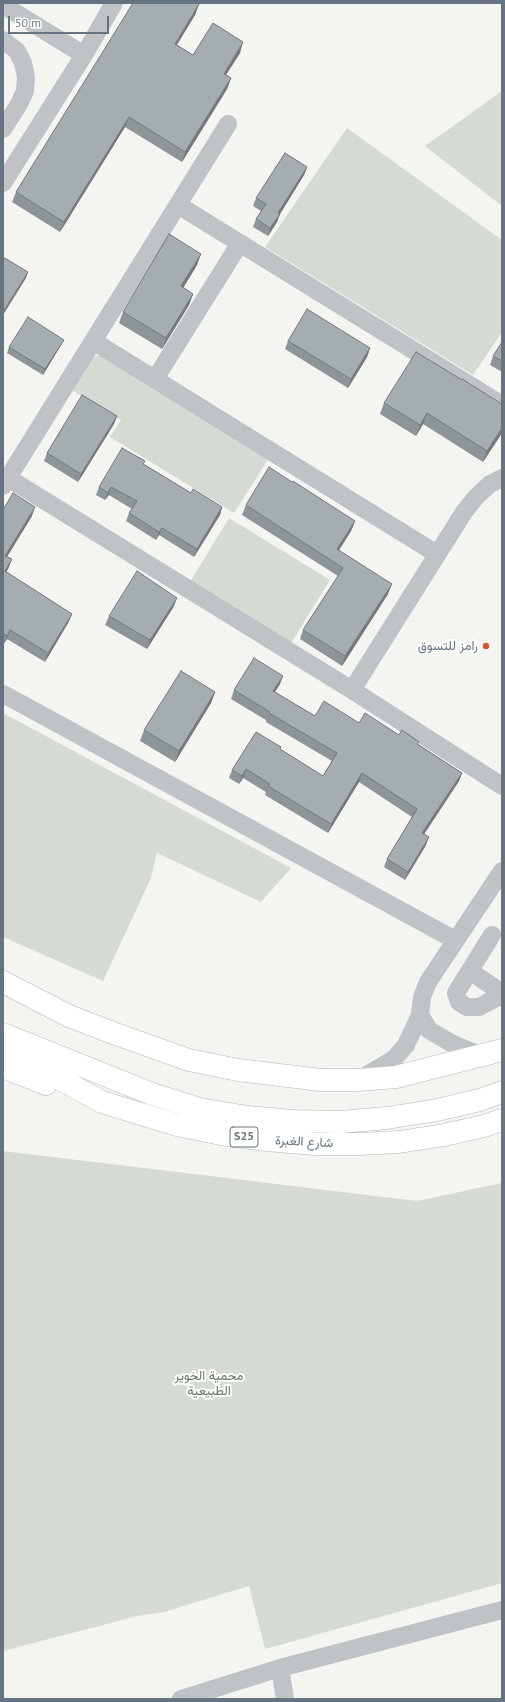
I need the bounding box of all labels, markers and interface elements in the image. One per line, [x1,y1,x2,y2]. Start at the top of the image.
scale bar [10,8,111,34]
text: 50 m [15,15,41,30]
place label: رامز للتسوق [418,638,478,654]
marker: رامز للتسوق [481,641,491,651]
road number: S25 [230,1127,258,1147]
street label: شارع الغبرة [274,1133,334,1151]
park label: محمية الخوير الطبيعية [174,1368,244,1399]

